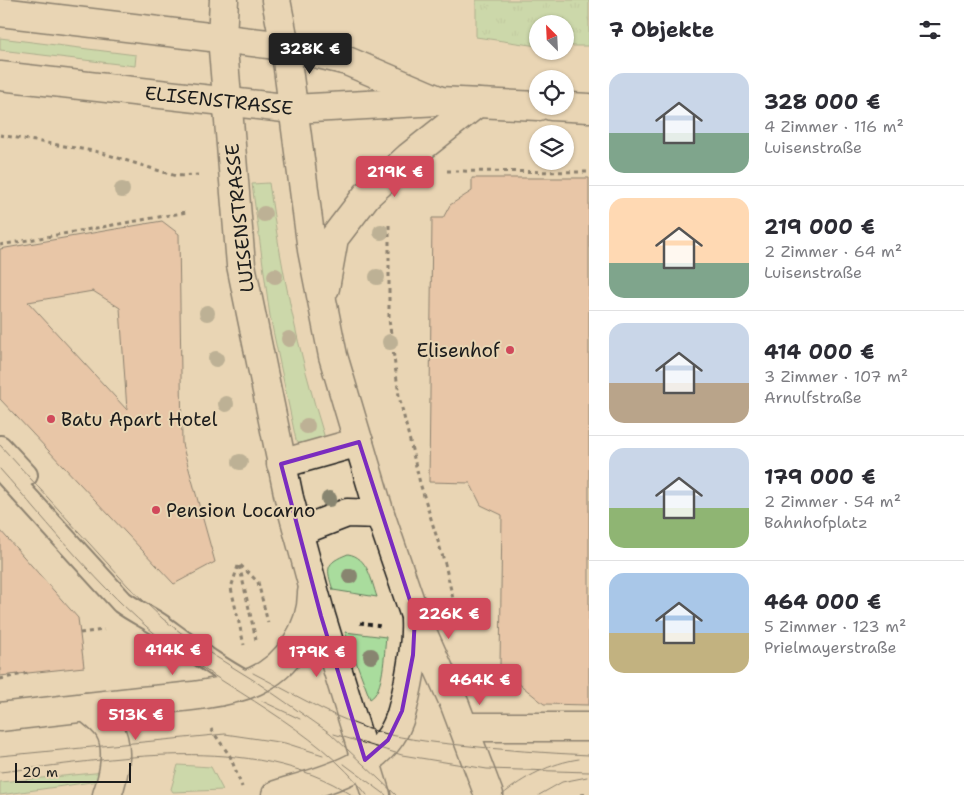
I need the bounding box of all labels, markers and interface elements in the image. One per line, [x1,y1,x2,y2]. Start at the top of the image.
north arrow [529,15,574,60]
map controls [529,15,574,170]
text: 7 Objekte [609,16,714,44]
icon: filters [916,16,944,44]
pin: 328K € [269,32,351,75]
text: 328K € [280,38,340,59]
button: locate [529,70,574,115]
street label: ELISENSTRASSE [144,80,294,121]
text: 328 000 € [764,88,880,116]
icon: home [649,93,709,153]
text: 4 Zimmer · 116 m² [764,116,904,137]
button: layers [529,125,574,170]
text: Luisenstraße [764,137,862,158]
street label: LUISENSTRASSE [219,142,260,294]
pin: 219K € [354,156,436,198]
text: 219K € [367,161,423,182]
text: 219 000 € [764,213,875,241]
icon: home [649,218,709,278]
text: 2 Zimmer · 64 m² [764,241,902,262]
text: Luisenstraße [764,262,862,283]
place label: Elisenhof [417,338,501,363]
text: 414 000 € [764,338,874,366]
icon: home [649,343,709,403]
marker: Elisenhof [504,344,516,356]
text: 3 Zimmer · 107 m² [764,366,908,387]
text: Arnulfstraße [764,387,862,408]
place label: Batu Apart Hotel [61,407,218,432]
marker: Batu Apart Hotel [45,413,57,425]
text: 179 000 € [764,463,876,491]
icon: home [649,468,709,528]
text: 2 Zimmer · 54 m² [764,491,901,512]
place label: Pension Locarno [166,498,316,523]
marker: Pension Locarno [150,504,162,516]
text: Bahnhofplatz [764,512,868,533]
text: 464 000 € [764,588,881,616]
icon: home [649,593,709,653]
pin: 226K € [408,598,490,640]
text: 226K € [419,603,479,624]
text: 5 Zimmer · 123 m² [764,616,906,637]
pin: 414K € [132,634,214,676]
pin: 179K € [276,636,358,678]
text: Prielmayerstraße [764,637,897,658]
text: 414K € [145,639,201,660]
text: 179K € [289,641,345,662]
pin: 464K € [439,664,521,706]
text: 464K € [449,669,511,690]
pin: 513K € [95,698,177,741]
text: 513K € [108,704,164,725]
scale bar [15,760,131,783]
text: 20 m [22,763,58,781]

